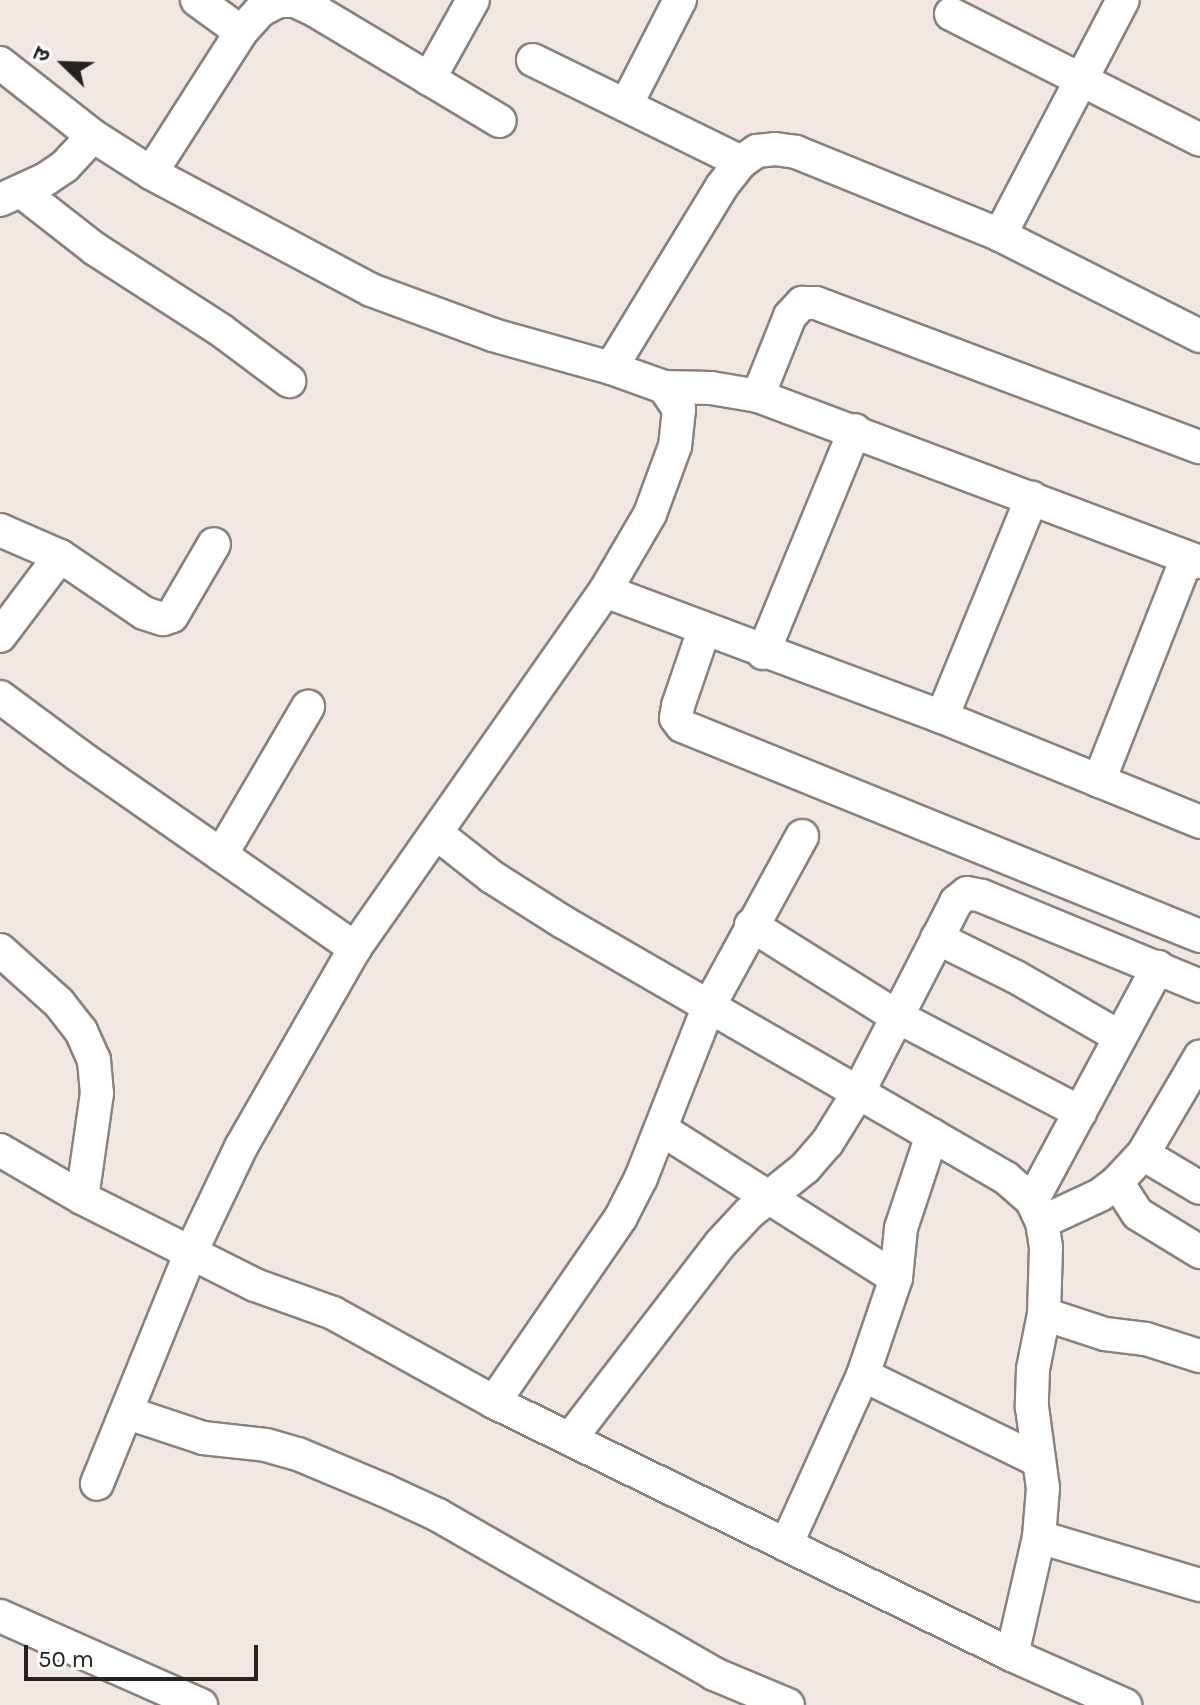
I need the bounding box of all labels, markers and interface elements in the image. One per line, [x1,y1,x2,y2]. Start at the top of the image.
north arrow [24,24,104,104]
text: उ [27,44,56,66]
scale bar [28,1629,262,1679]
text: 50 m [38,1645,94,1673]

